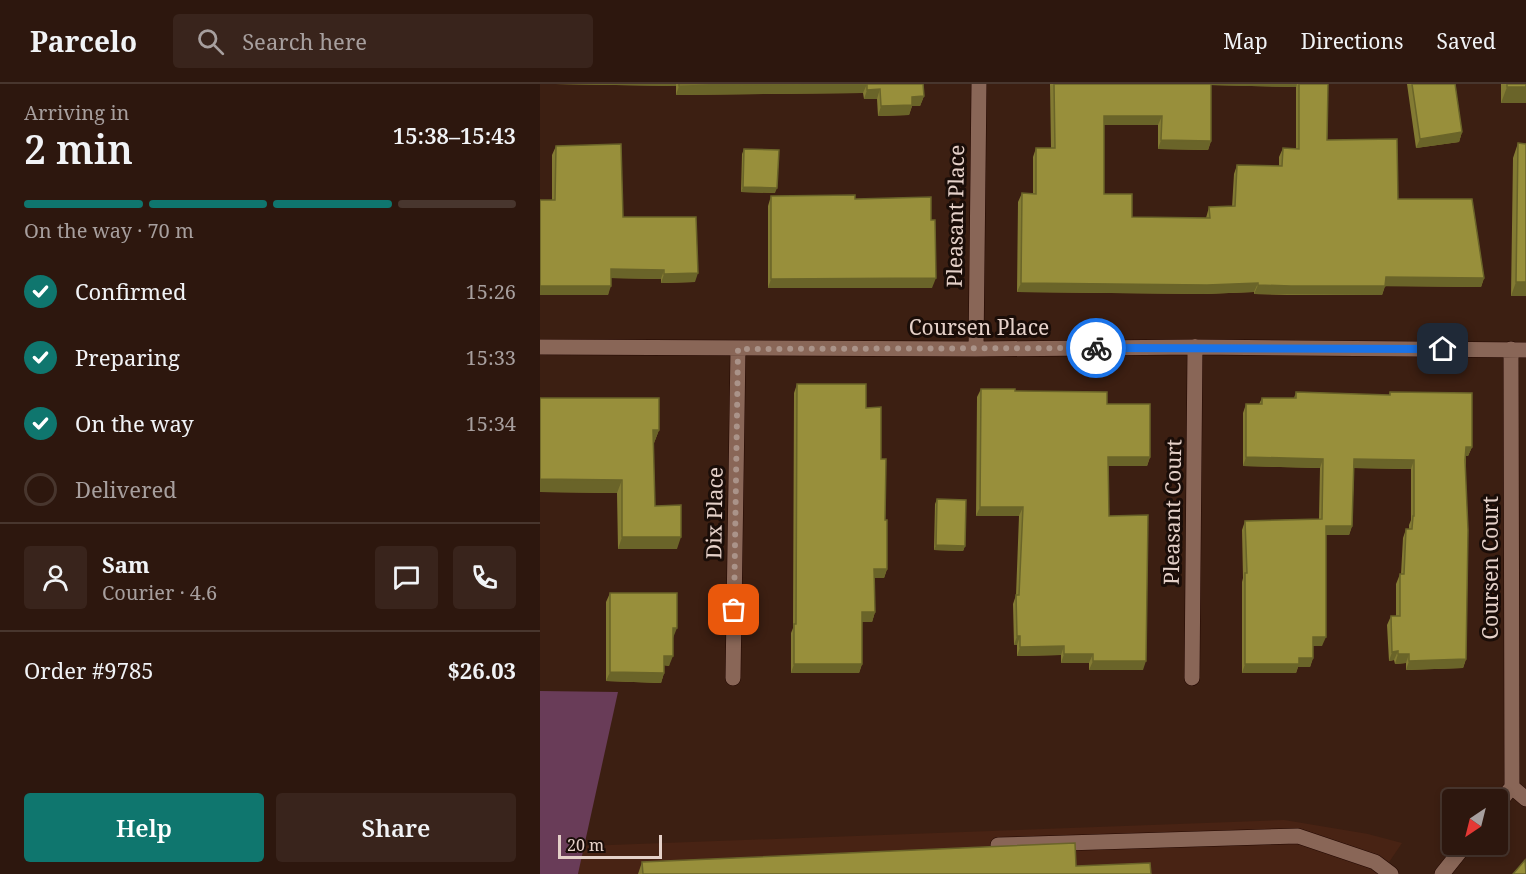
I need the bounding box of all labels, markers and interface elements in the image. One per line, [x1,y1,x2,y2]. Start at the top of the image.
search box [173,14,593,68]
text: Parcelo [30,22,137,60]
icon: search [194,25,227,58]
text: Search here [242,26,367,56]
text: Map [1223,27,1268,55]
text: Directions [1301,27,1403,55]
text: Saved [1436,27,1496,55]
text: Arriving in [24,99,129,126]
text: 15:38–15:43 [393,120,516,150]
text: 2 min [24,122,133,175]
street label: Pleasant Place [940,144,970,287]
text: On the way · 70 m [24,217,194,244]
icon: check [24,275,57,308]
text: Confirmed [75,276,186,306]
text: 15:26 [466,278,516,305]
street label: Coursen Place [909,313,1049,341]
courier [1066,318,1126,378]
pin [1417,323,1468,374]
icon: bike [1080,332,1113,365]
icon: home [1426,332,1459,365]
icon: check [24,341,57,374]
text: Preparing [75,342,180,372]
text: 15:33 [466,344,516,371]
icon: check [24,407,57,440]
text: On the way [75,408,194,438]
text: 15:34 [466,410,516,437]
street label: Pleasant Court [1157,439,1187,585]
street label: Dix Place [699,467,729,559]
text: Delivered [75,474,177,504]
street label: Coursen Court [1476,496,1504,640]
button: person [24,546,87,609]
button: chat [375,546,438,609]
button: phone [453,546,516,609]
text: Sam [102,549,150,579]
text: Courier · 4.6 [102,579,217,606]
pin [708,584,759,635]
icon: bag [717,593,750,626]
text: Order #9785 [24,655,154,685]
text: $26.03 [447,655,516,685]
north arrow [1442,789,1508,855]
map controls [1442,789,1508,855]
button: Help [24,793,264,862]
button: Share [276,793,516,862]
scale bar [558,832,662,860]
text: 20 m [567,834,604,856]

